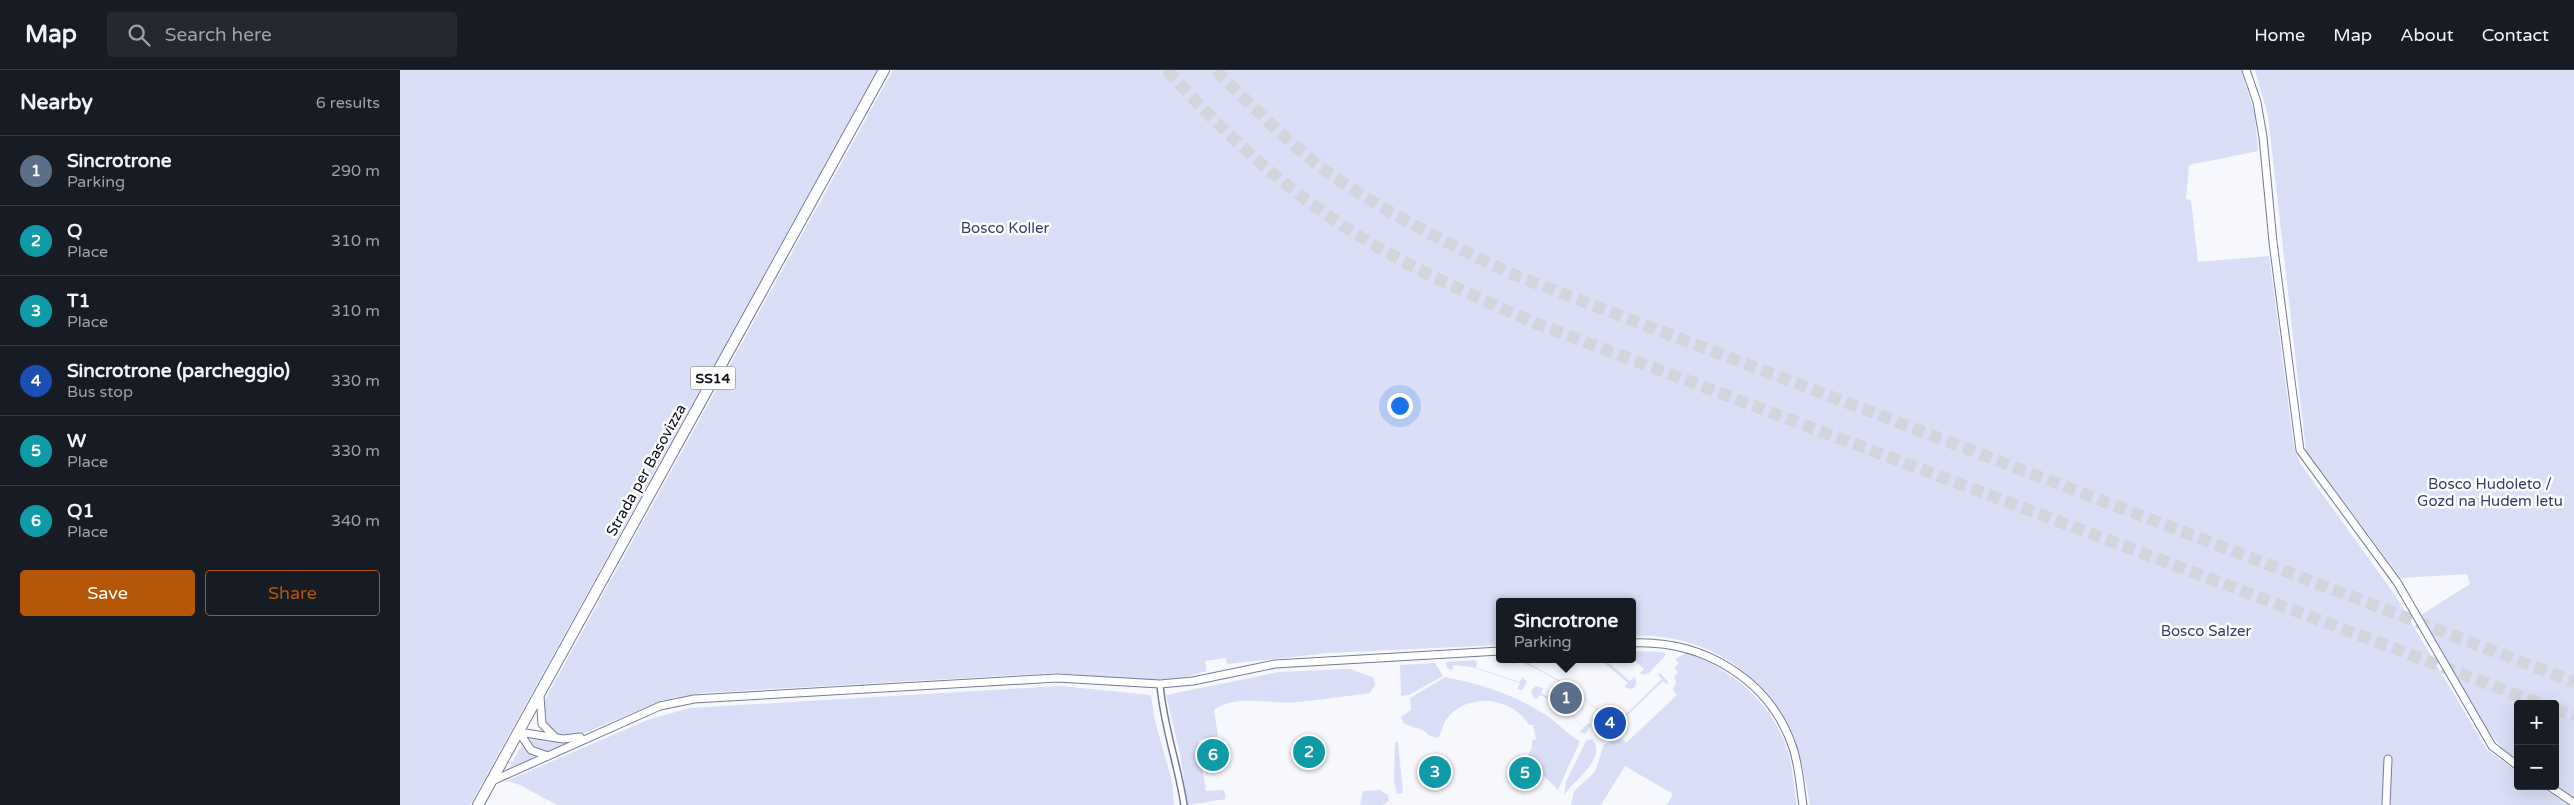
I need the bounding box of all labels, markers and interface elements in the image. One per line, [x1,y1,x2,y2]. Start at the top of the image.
search box [107,12,457,57]
text: Map [25,20,77,49]
icon: search [125,21,153,49]
text: Search here [165,24,272,46]
text: Home [2254,24,2305,46]
text: Map [2333,24,2372,46]
text: About [2400,24,2454,46]
text: Contact [2482,24,2549,46]
text: Nearby [20,90,93,115]
text: 6 results [316,93,380,113]
text: Sincrotrone [67,150,172,172]
text: 1 [31,161,41,181]
text: 290 m [331,161,380,181]
text: Parking [67,172,125,192]
park label: Bosco Koller [961,219,1049,237]
text: Q [67,220,82,242]
text: 2 [31,231,41,251]
text: 310 m [331,231,380,251]
text: Place [67,242,108,262]
text: T1 [67,290,91,312]
text: 3 [31,301,41,321]
text: 310 m [331,301,380,321]
text: Place [67,312,108,332]
text: Sincrotrone (parcheggio) [67,360,290,382]
road number: SS14 [690,366,736,390]
text: 4 [31,371,41,391]
text: 330 m [331,371,380,391]
text: Bus stop [67,382,133,402]
your location [1387,393,1413,419]
street label: Strada per Basovizza [602,401,690,539]
text: W [67,430,86,452]
text: 5 [31,441,41,461]
text: 330 m [331,441,380,461]
text: Place [67,452,108,472]
park label: Bosco Hudoleto / Gozd na Hudem letu [2417,475,2563,510]
text: Q1 [67,500,94,522]
text: 6 [31,511,41,531]
text: 340 m [331,511,380,531]
text: Place [67,522,108,542]
button: Save [20,570,195,616]
button: Share [205,570,380,616]
popup [1496,598,1636,663]
text: Sincrotrone [1514,610,1618,632]
park label: Bosco Salzer [2161,622,2252,640]
text: Parking [1514,632,1572,652]
pin: 1 [1550,679,1582,717]
map controls [2514,700,2559,790]
button: + [2514,700,2559,745]
pin: 4 [1594,704,1626,742]
pin: 2 [1293,733,1325,771]
pin: 6 [1197,736,1229,774]
button: − [2514,745,2559,790]
pin: 3 [1419,753,1451,791]
pin: 5 [1509,754,1541,792]

